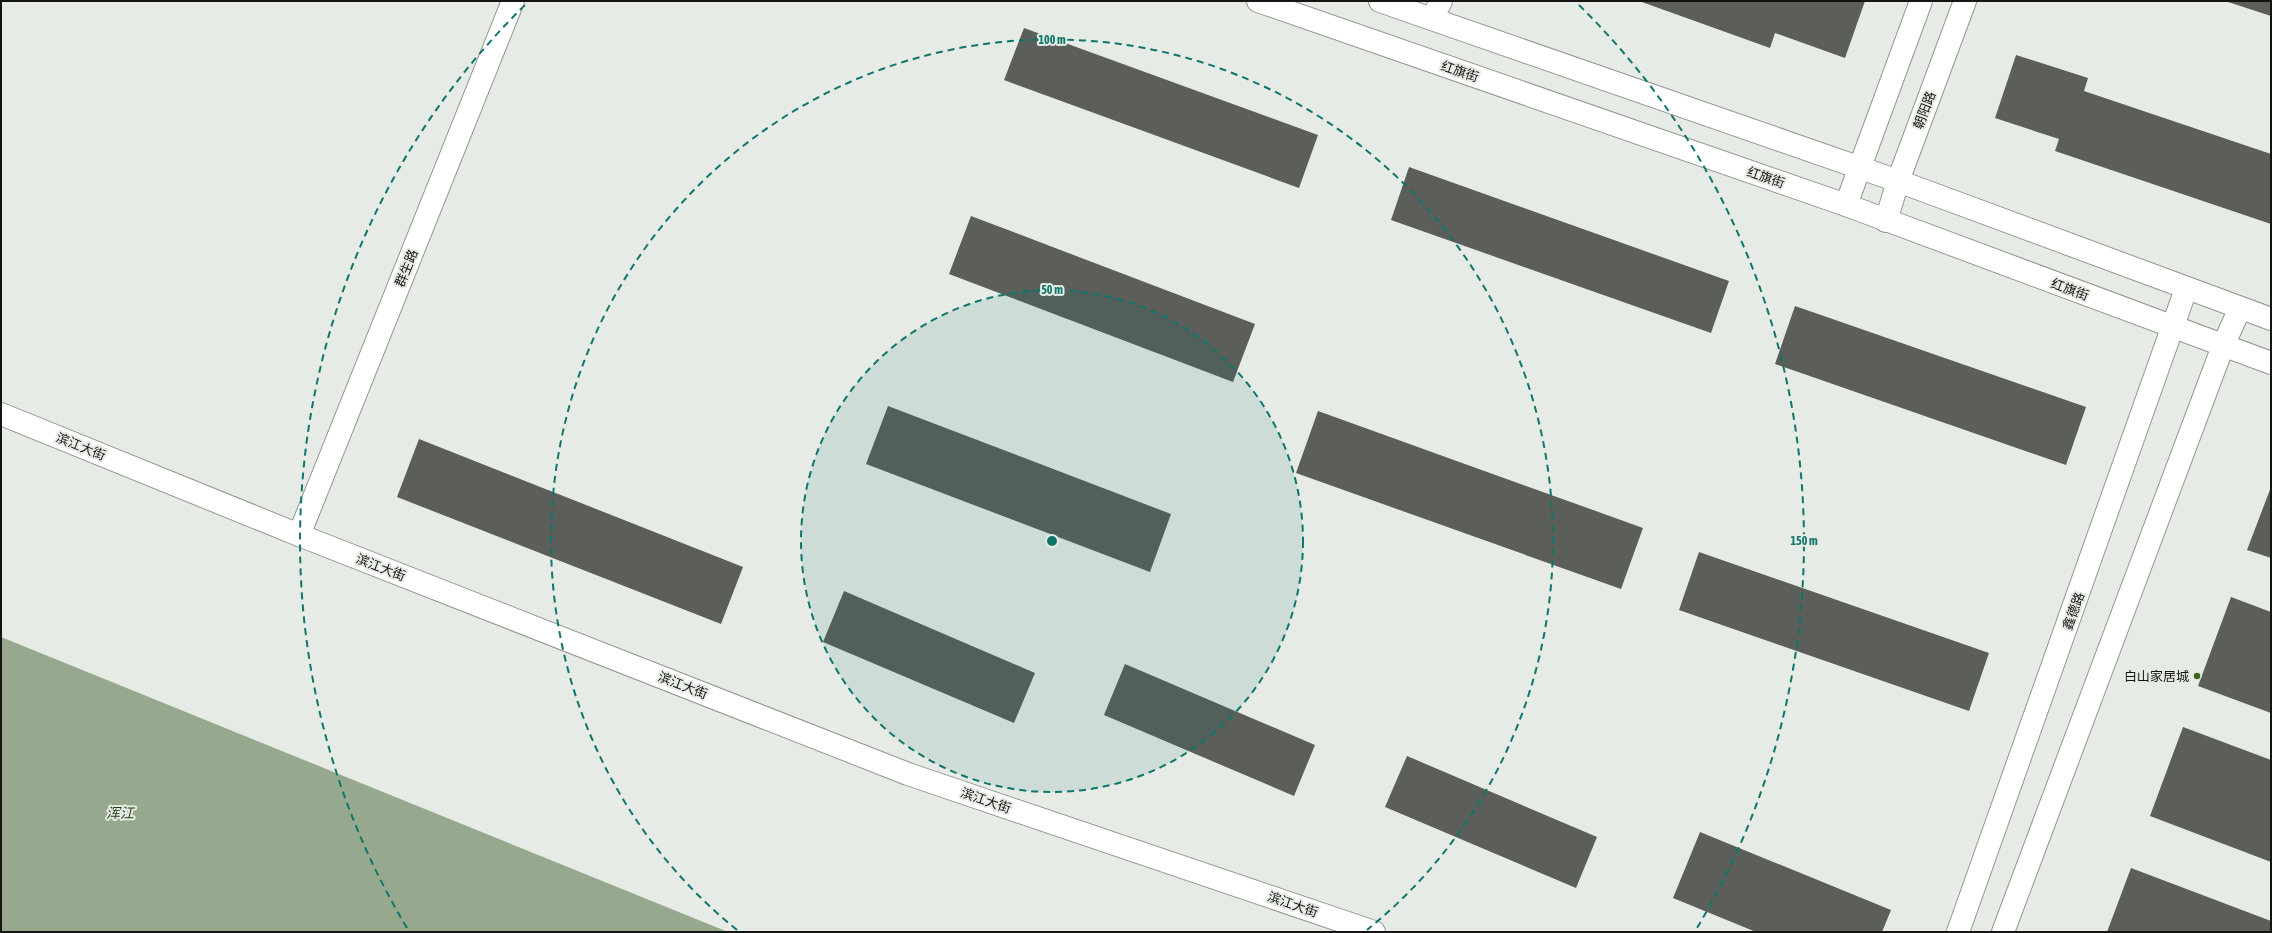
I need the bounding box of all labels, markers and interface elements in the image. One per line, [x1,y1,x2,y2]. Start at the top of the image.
text: 100 m [1038,33,1066,47]
street label: 红旗街 [1439,58,1481,85]
street label: 朝阳路 [1910,89,1938,131]
street label: 红旗街 [1745,164,1787,191]
street label: 群生路 [392,247,421,289]
street label: 红旗街 [2049,276,2091,303]
text: 50 m [1041,283,1063,297]
street label: 滨江大街 [54,430,108,463]
centre of rings [1045,534,1059,548]
text: 150 m [1790,534,1818,548]
street label: 滨江大街 [354,551,408,584]
street label: 鑫德路 [2060,590,2087,632]
street label: 滨江大街 [656,669,710,702]
place label: 白山家居城 [2124,669,2189,684]
marker: 白山家居城 [2192,671,2202,681]
street label: 滨江大街 [959,785,1013,816]
water label: 浑江 [106,805,136,821]
street label: 滨江大街 [1266,889,1320,920]

